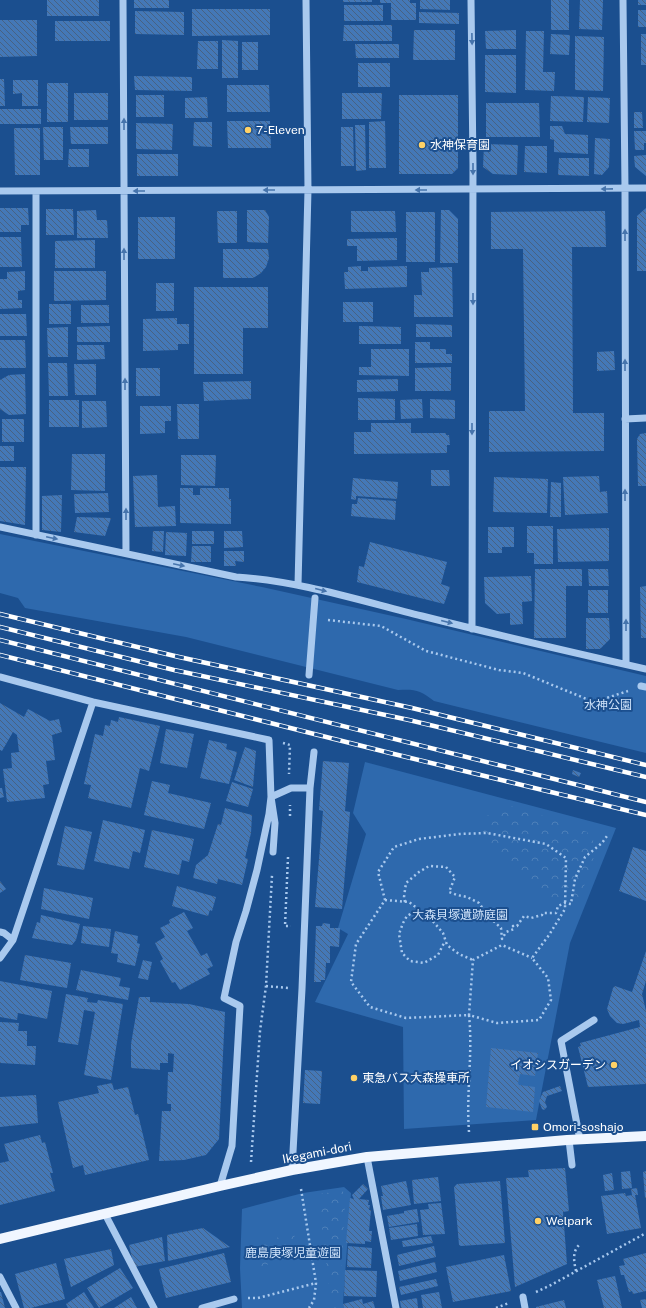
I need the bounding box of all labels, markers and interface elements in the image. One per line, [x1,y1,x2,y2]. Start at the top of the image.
one-way arrow [469,33,475,46]
one-way arrow [121,117,127,130]
place label: 7-Eleven [256,123,305,137]
marker: 7-Eleven [243,125,253,135]
place label: 水神保育園 [430,138,490,152]
marker: 水神保育園 [417,140,427,150]
one-way arrow [470,163,476,176]
one-way arrow [600,186,613,192]
one-way arrow [262,187,275,193]
one-way arrow [414,187,427,193]
one-way arrow [132,188,145,194]
one-way arrow [622,228,628,241]
one-way arrow [121,248,128,260]
one-way arrow [470,293,476,306]
one-way arrow [622,358,628,371]
one-way arrow [122,377,128,390]
one-way arrow [469,423,475,436]
one-way arrow [622,488,628,501]
one-way arrow [122,508,129,520]
one-way arrow [46,536,58,542]
one-way arrow [173,562,185,568]
one-way arrow [314,588,327,594]
one-way arrow [623,618,629,631]
one-way arrow [441,619,453,625]
park label: 水神公園 [584,698,632,712]
park label: 大森貝塚遺跡庭園 [412,908,508,922]
place label: イオシスガーデン [510,1058,606,1072]
marker: イオシスガーデン [609,1060,619,1070]
place label: 東急バス大森操車所 [362,1071,470,1085]
marker: 東急バス大森操車所 [349,1073,359,1083]
place label: Omori-soshajo [543,1120,624,1134]
marker: Omori-soshajo [530,1122,540,1132]
street label: Ikegami-dori [281,1139,353,1167]
place label: Welpark [546,1214,593,1228]
marker: Welpark [533,1216,543,1226]
park label: 鹿島庚塚児童遊園 [245,1246,341,1260]

